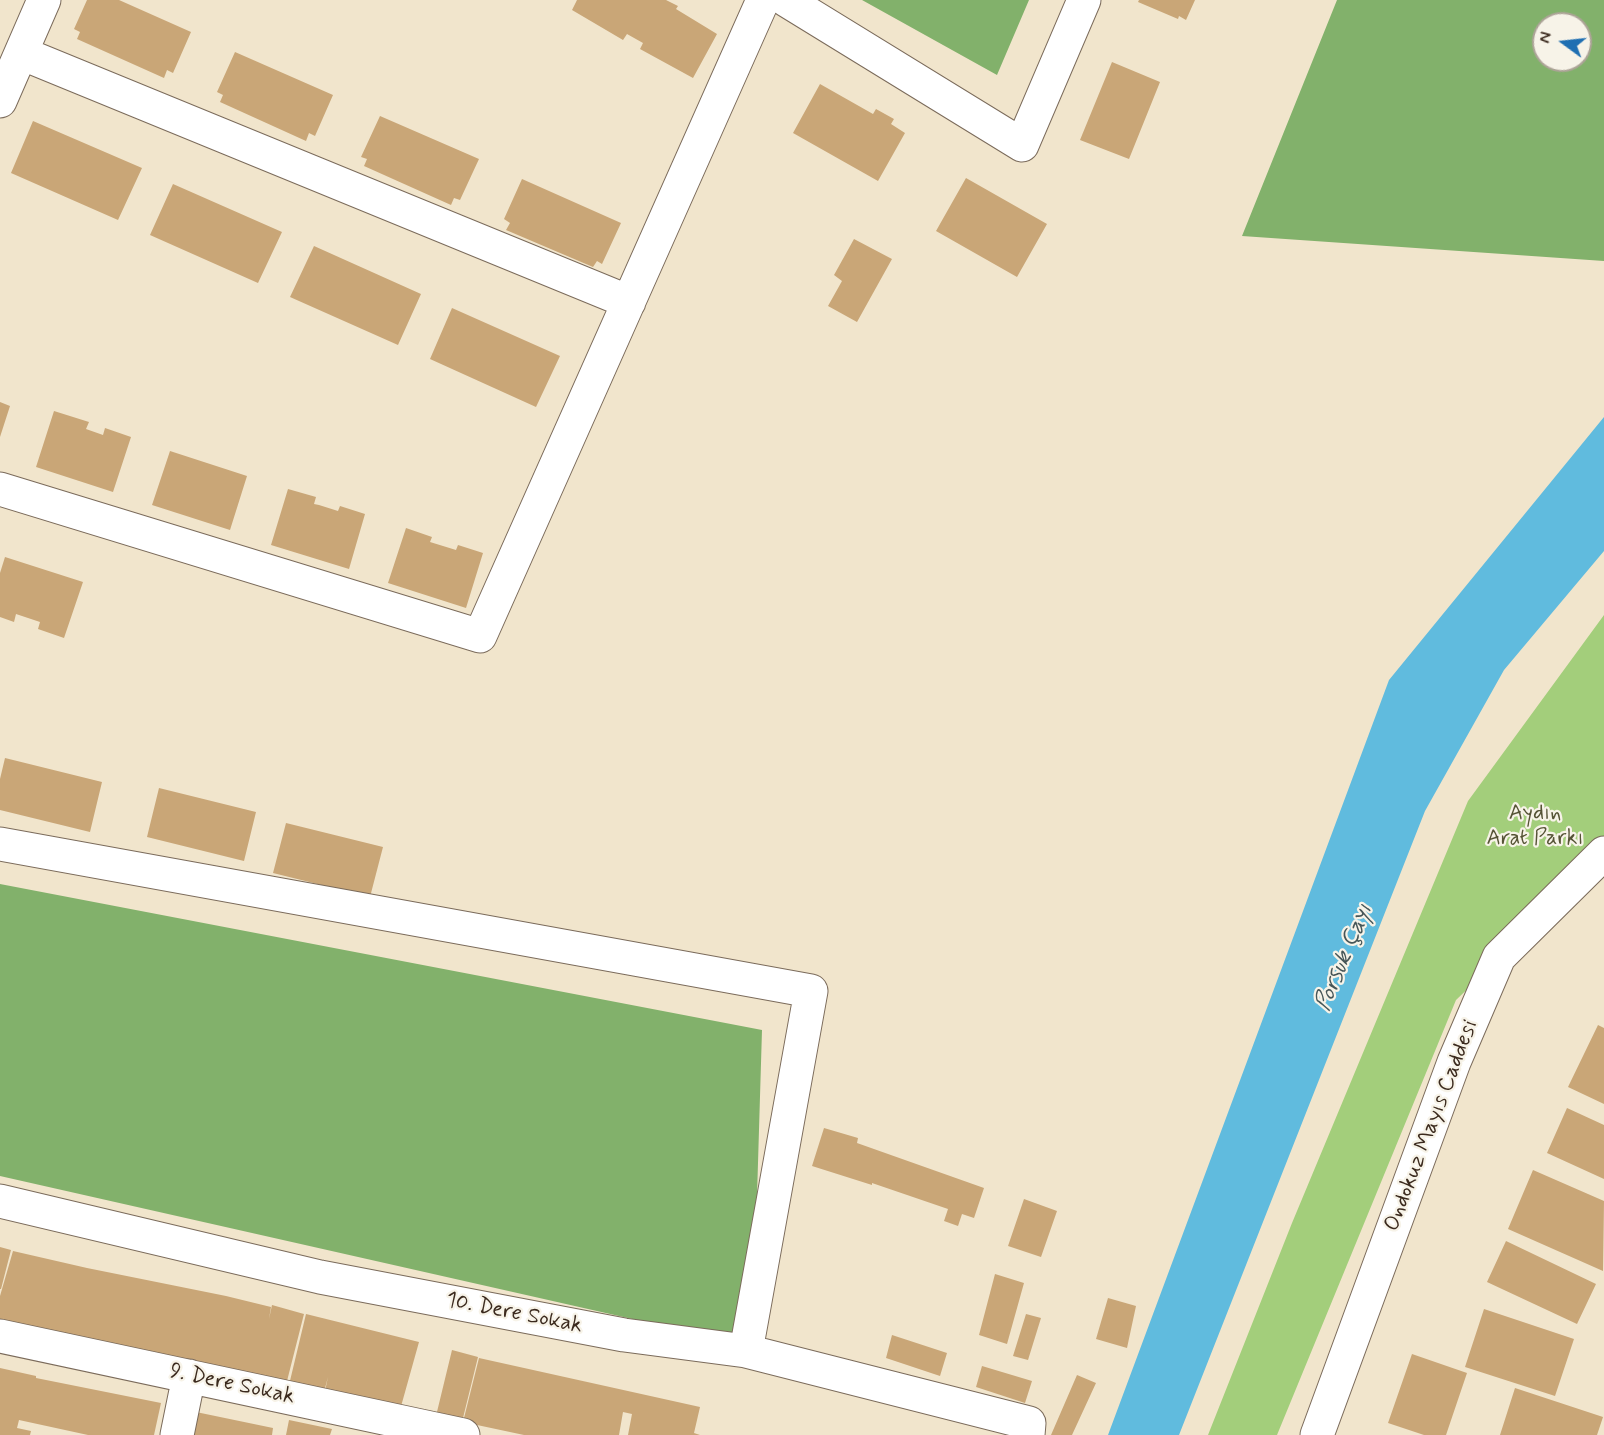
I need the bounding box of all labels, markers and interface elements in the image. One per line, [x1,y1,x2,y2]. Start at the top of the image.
north arrow [1532,12,1592,72]
text: N [1535,30,1558,46]
park label: Aydın Arat Parkı [1487,801,1583,852]
water label: Porsuk Çayı [1310,900,1380,1016]
street label: Ondokuz Mayıs Caddesi [1380,1017,1484,1235]
street label: 10. Dere Sokak [444,1288,584,1340]
street label: 9. Dere Sokak [167,1359,297,1411]

